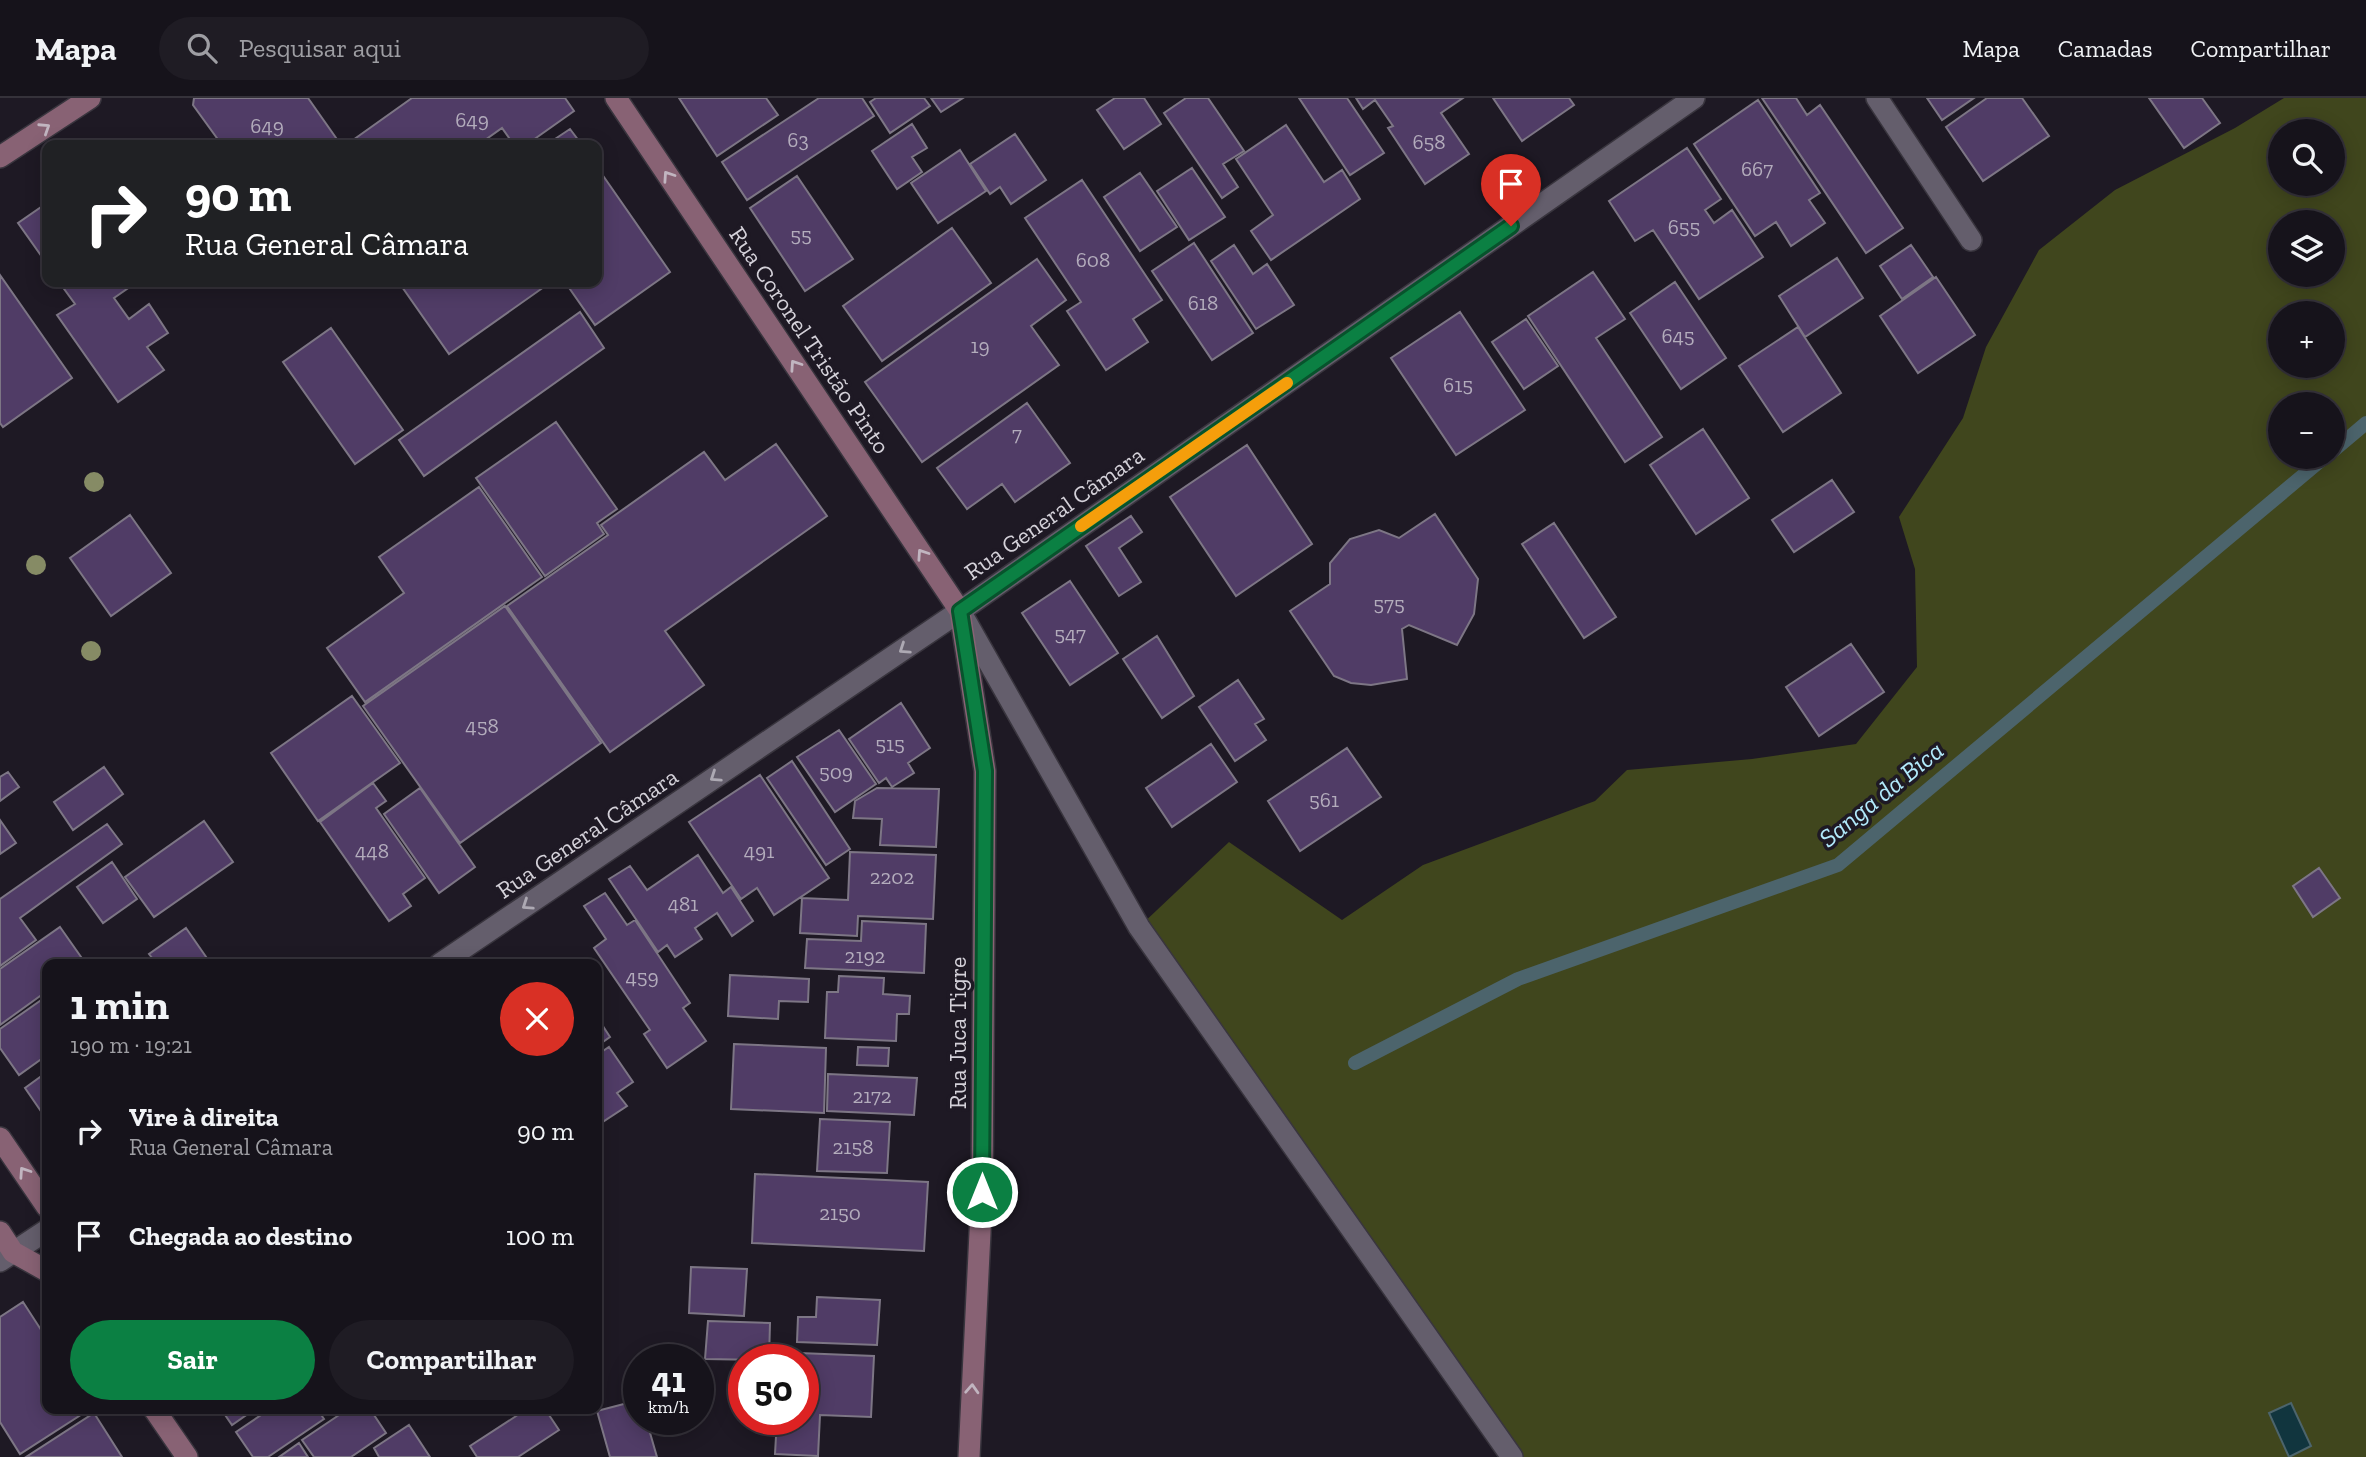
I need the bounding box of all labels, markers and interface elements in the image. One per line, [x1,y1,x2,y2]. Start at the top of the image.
search box [159,17,649,80]
text: Mapa [35,29,117,68]
icon: search [183,29,221,67]
text: Pesquisar aqui [239,32,401,64]
text: Mapa [1962,34,2020,63]
text: Camadas [2058,34,2152,63]
text: Compartilhar [2190,34,2331,63]
house number: 649 [455,107,489,132]
house number: 649 [250,113,284,138]
map controls [2268,119,2345,469]
button: search [2268,119,2345,196]
one-way arrow [37,123,50,136]
house number: 63 [787,127,809,152]
house number: 658 [1412,129,1446,154]
pin [1481,154,1541,226]
house number: 667 [1741,156,1773,181]
text: 90 m [185,165,292,224]
icon: arrive [1492,165,1530,203]
icon: right [70,168,161,259]
one-way arrow [664,171,677,184]
button: layers [2268,210,2345,287]
house number: 655 [1668,214,1700,239]
street label: Rua Coronel Tristão Pinto [723,221,897,459]
house number: 55 [790,222,812,247]
text: Rua General Câmara [185,225,469,263]
house number: 608 [1076,247,1110,272]
house number: 618 [1188,290,1218,315]
button: + [2268,301,2345,378]
house number: 645 [1661,323,1695,348]
house number: 19 [970,333,990,358]
one-way arrow [791,360,803,373]
house number: 615 [1443,372,1473,397]
button: − [2268,392,2345,469]
house number: 7 [1012,421,1022,446]
street label: Rua General Câmara [959,440,1150,586]
one-way arrow [918,549,930,562]
house number: 575 [1373,591,1405,616]
house number: 547 [1054,621,1086,646]
one-way arrow [898,641,911,654]
house number: 458 [465,713,499,738]
house number: 515 [875,731,905,756]
water label: Sanga da Bica [1812,734,1950,854]
house number: 509 [819,759,853,784]
street label: Rua General Câmara [491,761,684,905]
one-way arrow [710,769,723,782]
house number: 561 [1309,787,1339,812]
house number: 448 [355,838,389,863]
house number: 491 [744,838,774,863]
house number: 2202 [870,864,914,889]
house number: 481 [668,891,698,916]
one-way arrow [522,897,535,909]
house number: 2192 [845,943,885,968]
street label: Rua Juca Tigre [943,957,972,1109]
house number: 459 [625,964,659,989]
text: 1 min [70,979,169,1030]
button: close [500,982,574,1056]
text: 190 m · 19:21 [70,1031,192,1059]
house number: 2172 [852,1083,892,1108]
text: Vire à direita [129,1101,279,1133]
icon: right [70,1112,108,1150]
text: 90 m [517,1115,574,1147]
text: Rua General Câmara [129,1133,333,1161]
house number: 2158 [833,1134,873,1159]
position arrow [945,1155,1019,1229]
one-way arrow [20,1167,32,1180]
house number: 2150 [819,1200,861,1225]
icon: arrive [70,1217,108,1255]
text: Chegada ao destino [129,1220,352,1252]
text: 100 m [506,1220,574,1252]
button: Sair [70,1320,315,1400]
button: Compartilhar [329,1320,574,1400]
speed limit sign: 50 [728,1344,819,1435]
text: 41 [651,1359,686,1401]
one-way arrow [965,1383,980,1394]
text: km/h [648,1396,689,1418]

